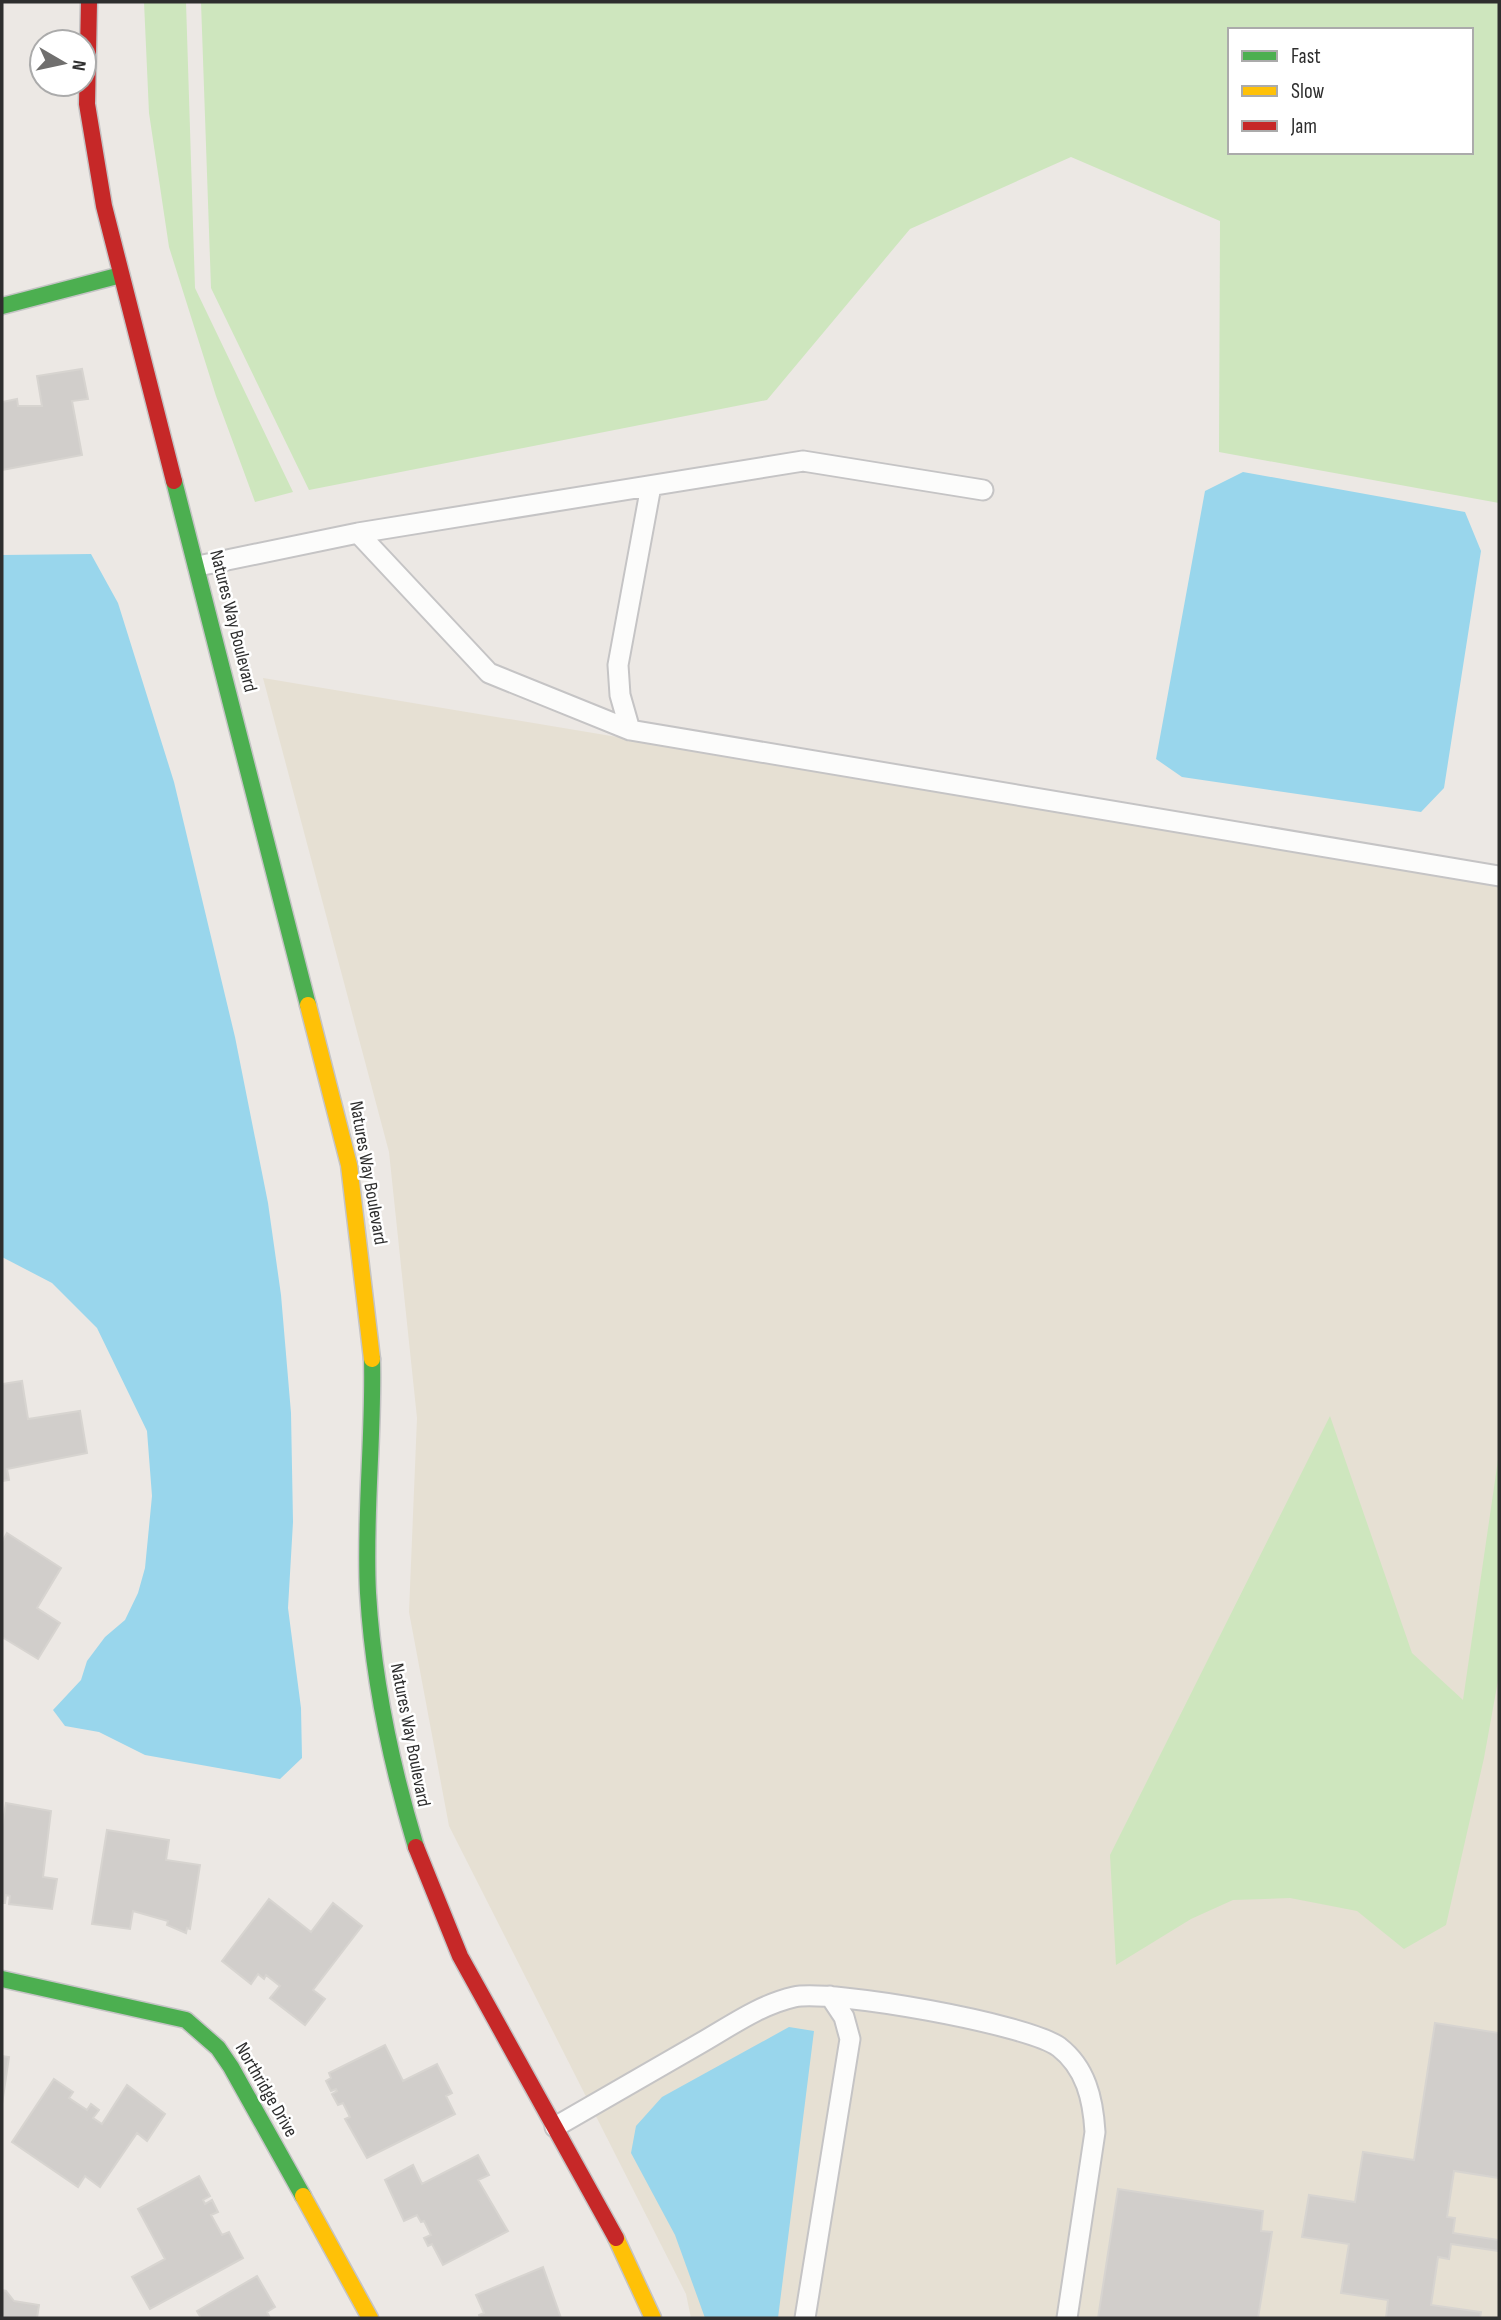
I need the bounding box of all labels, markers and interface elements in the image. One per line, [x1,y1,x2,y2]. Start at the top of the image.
north arrow [28,28,98,98]
legend [1228,28,1473,154]
text: Fast [1291,44,1321,69]
text: N [66,59,90,72]
text: Slow [1291,79,1325,104]
text: Jam [1290,114,1317,139]
street label: Natures Way Boulevard [204,548,262,694]
street label: Natures Way Boulevard [344,1099,392,1247]
street label: Natures Way Boulevard [385,1661,435,1809]
street label: Northridge Drive [230,2039,302,2141]

